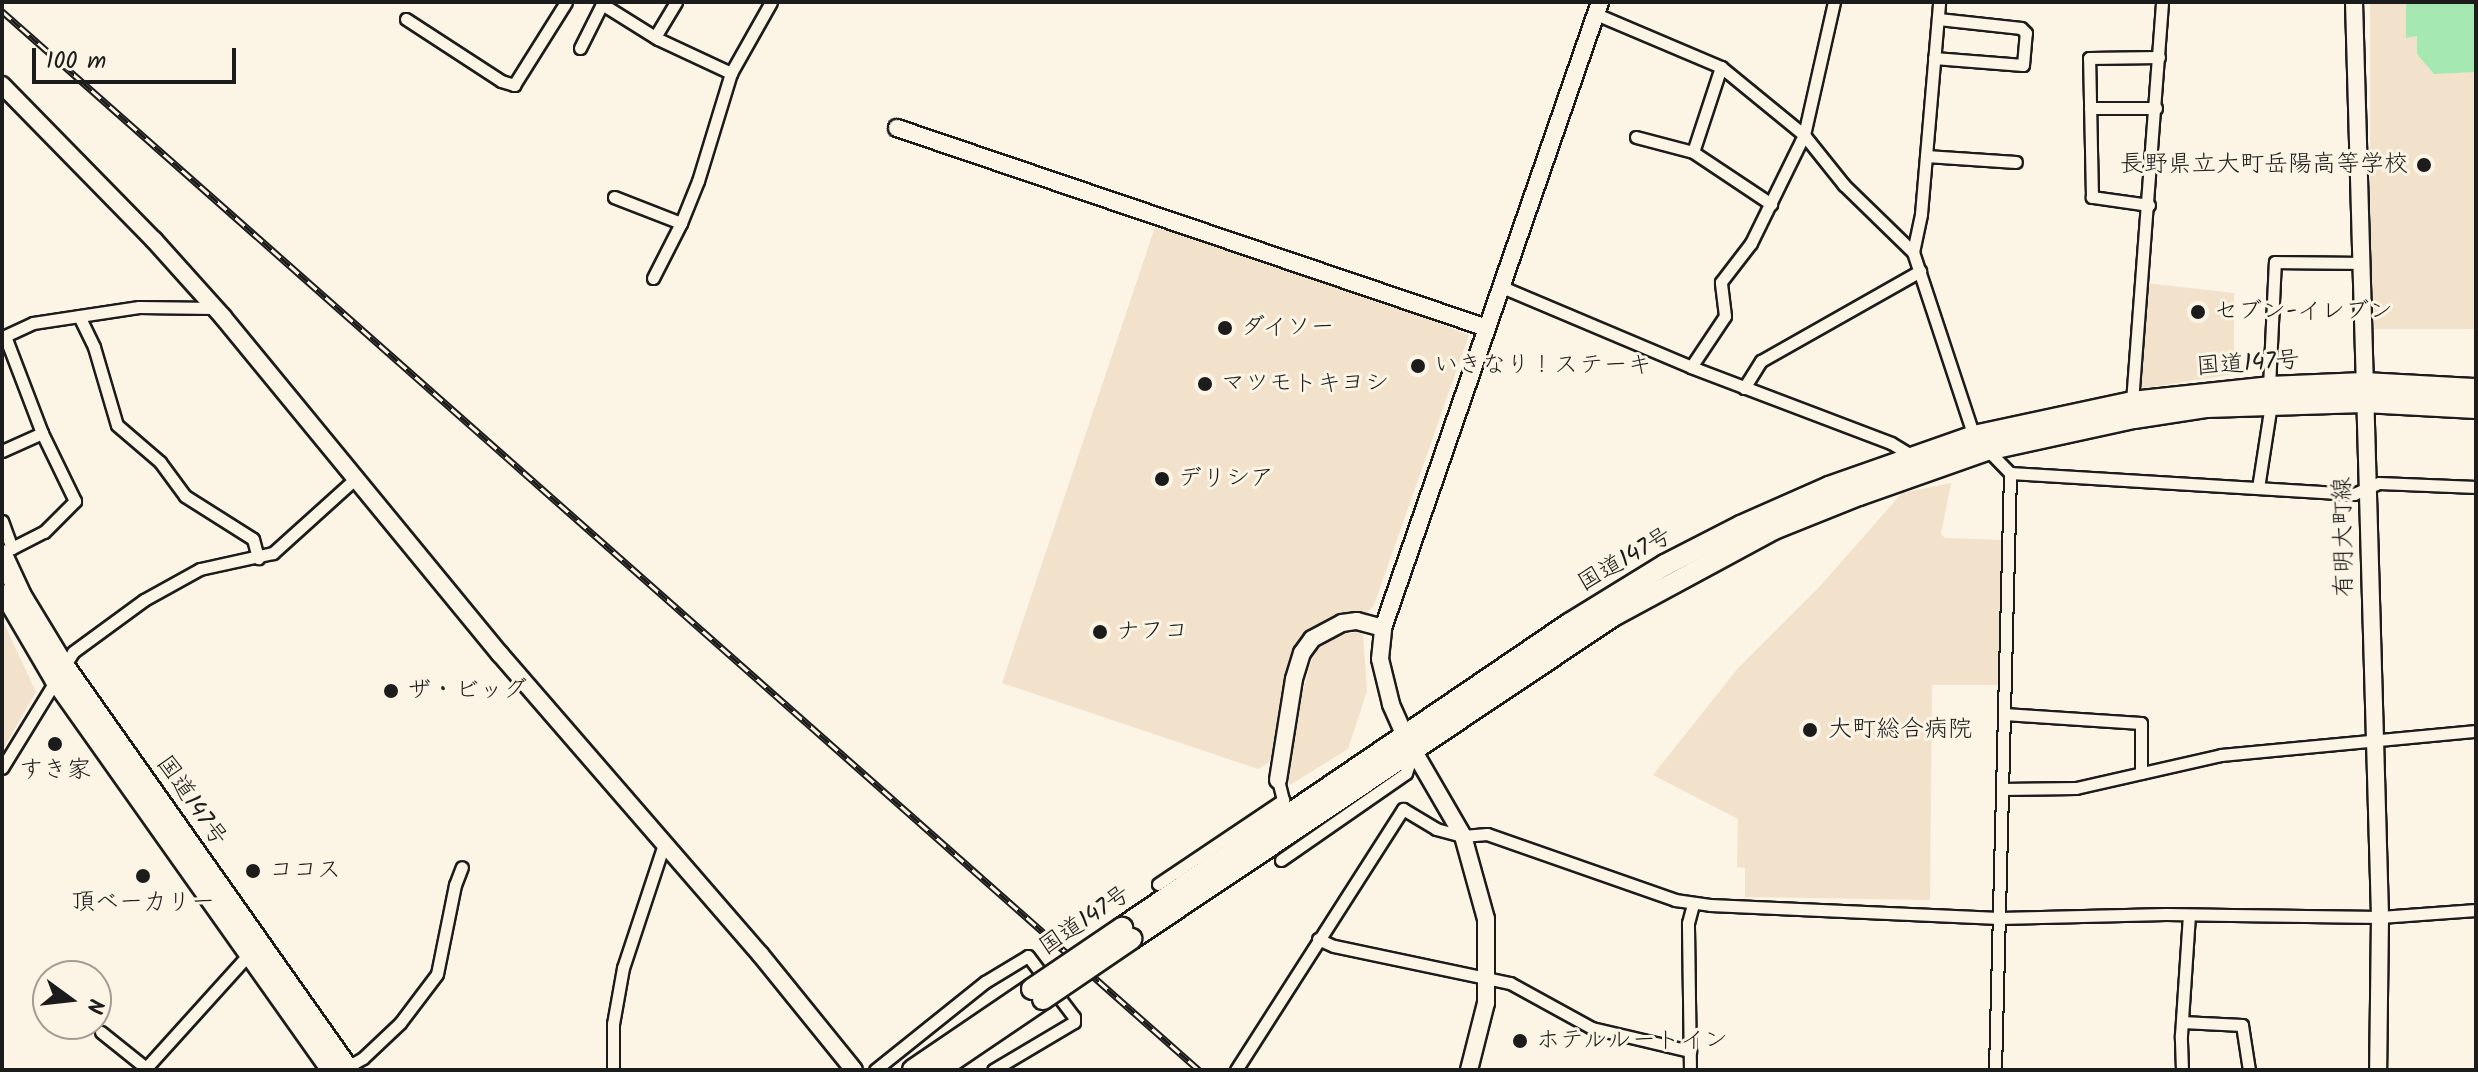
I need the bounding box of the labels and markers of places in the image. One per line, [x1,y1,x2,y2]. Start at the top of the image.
place label: 長野県立大町岳陽高等学校 [2120,151,2408,179]
marker: 長野県立大町岳陽高等学校 [2415,156,2433,174]
place label: セブン-イレブン [2214,298,2393,326]
marker: セブン-イレブン [2189,303,2207,321]
place label: ダイソー [1241,314,1337,342]
marker: ダイソー [1216,319,1234,337]
place label: いきなり！ステーキ [1434,352,1650,380]
marker: いきなり！ステーキ [1409,357,1427,375]
place label: マツモトキヨシ [1221,370,1389,398]
marker: マツモトキヨシ [1196,375,1214,393]
place label: デリシア [1178,465,1274,493]
marker: デリシア [1153,470,1171,488]
place label: ナフコ [1116,618,1188,646]
marker: ナフコ [1091,623,1109,641]
place label: ザ・ビッグ [407,677,527,705]
marker: ザ・ビッグ [382,682,400,700]
place label: 大町総合病院 [1828,716,1972,744]
marker: 大町総合病院 [1799,719,1821,741]
marker: すき家 [46,735,64,753]
place label: すき家 [19,757,91,785]
place label: ココス [269,857,341,885]
marker: ココス [244,862,262,880]
marker: 頂ベーカリー [134,867,152,885]
place label: 頂ベーカリー [71,889,215,917]
place label: ホテルルートイン [1536,1027,1729,1055]
marker: ホテルルートイン [1511,1032,1529,1050]

